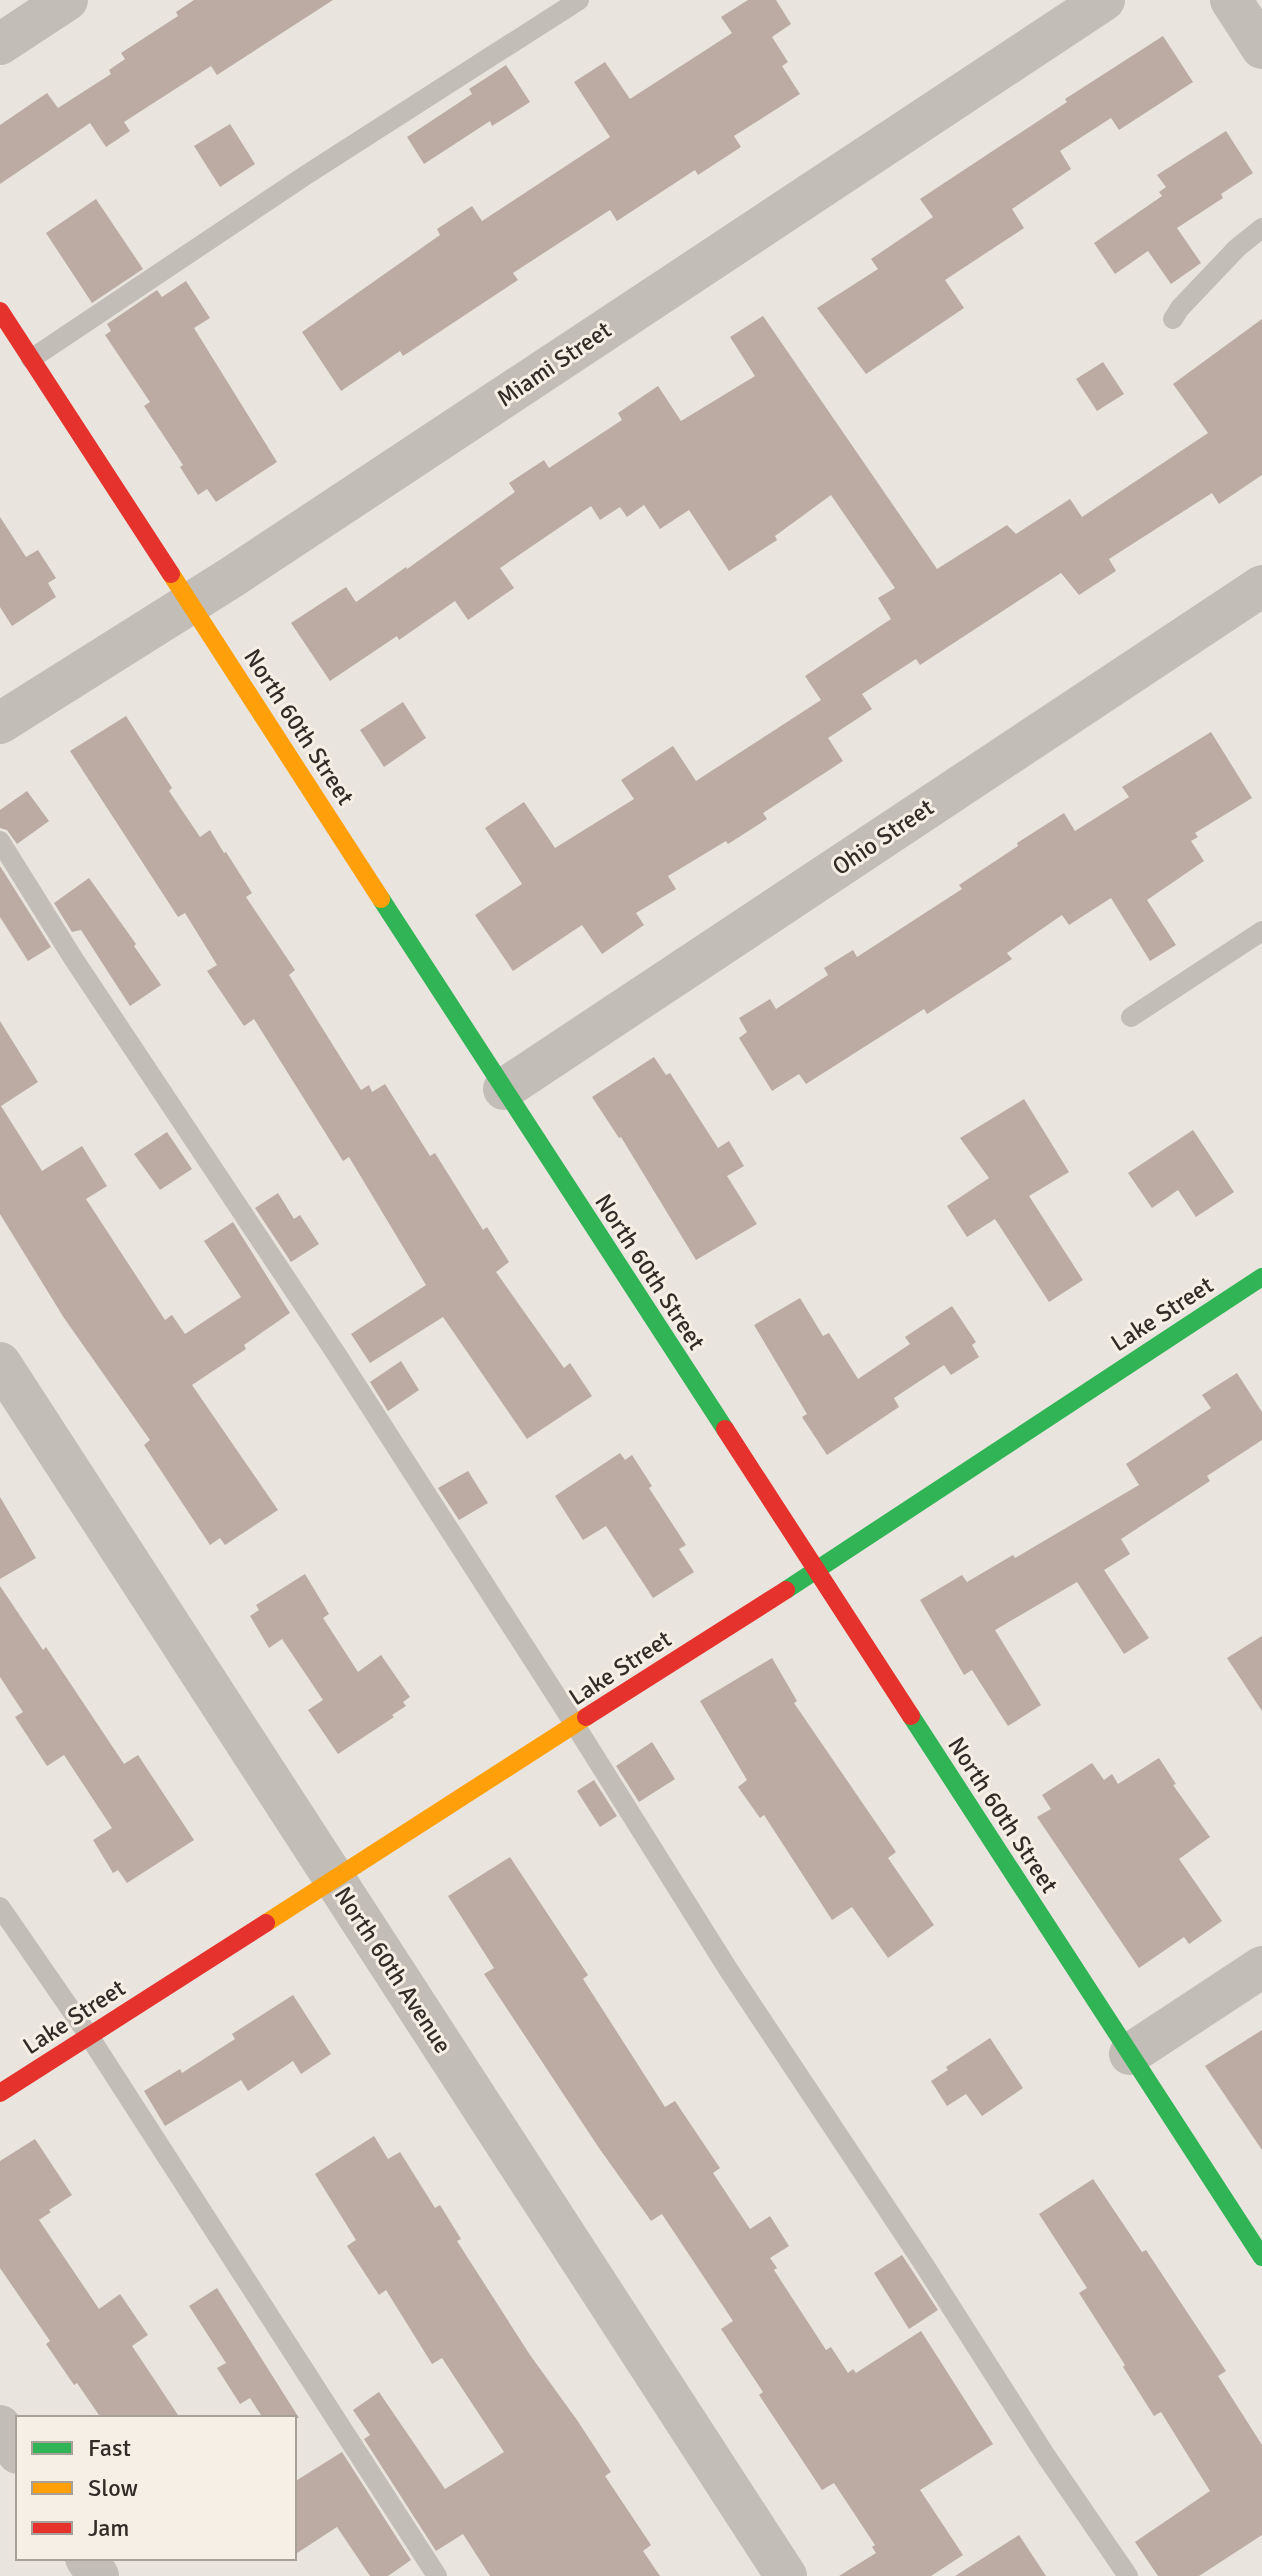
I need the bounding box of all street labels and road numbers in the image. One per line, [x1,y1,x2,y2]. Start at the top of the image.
street label: Miami Street [491,315,617,413]
street label: North 60th Street [237,643,361,811]
street label: Ohio Street [827,792,939,882]
street label: North 60th Street [588,1188,712,1356]
street label: Lake Street [1105,1270,1219,1358]
street label: Lake Street [563,1624,677,1712]
street label: North 60th Street [941,1731,1065,1899]
street label: North 60th Avenue [328,1881,458,2059]
street label: Lake Street [17,1973,131,2061]

